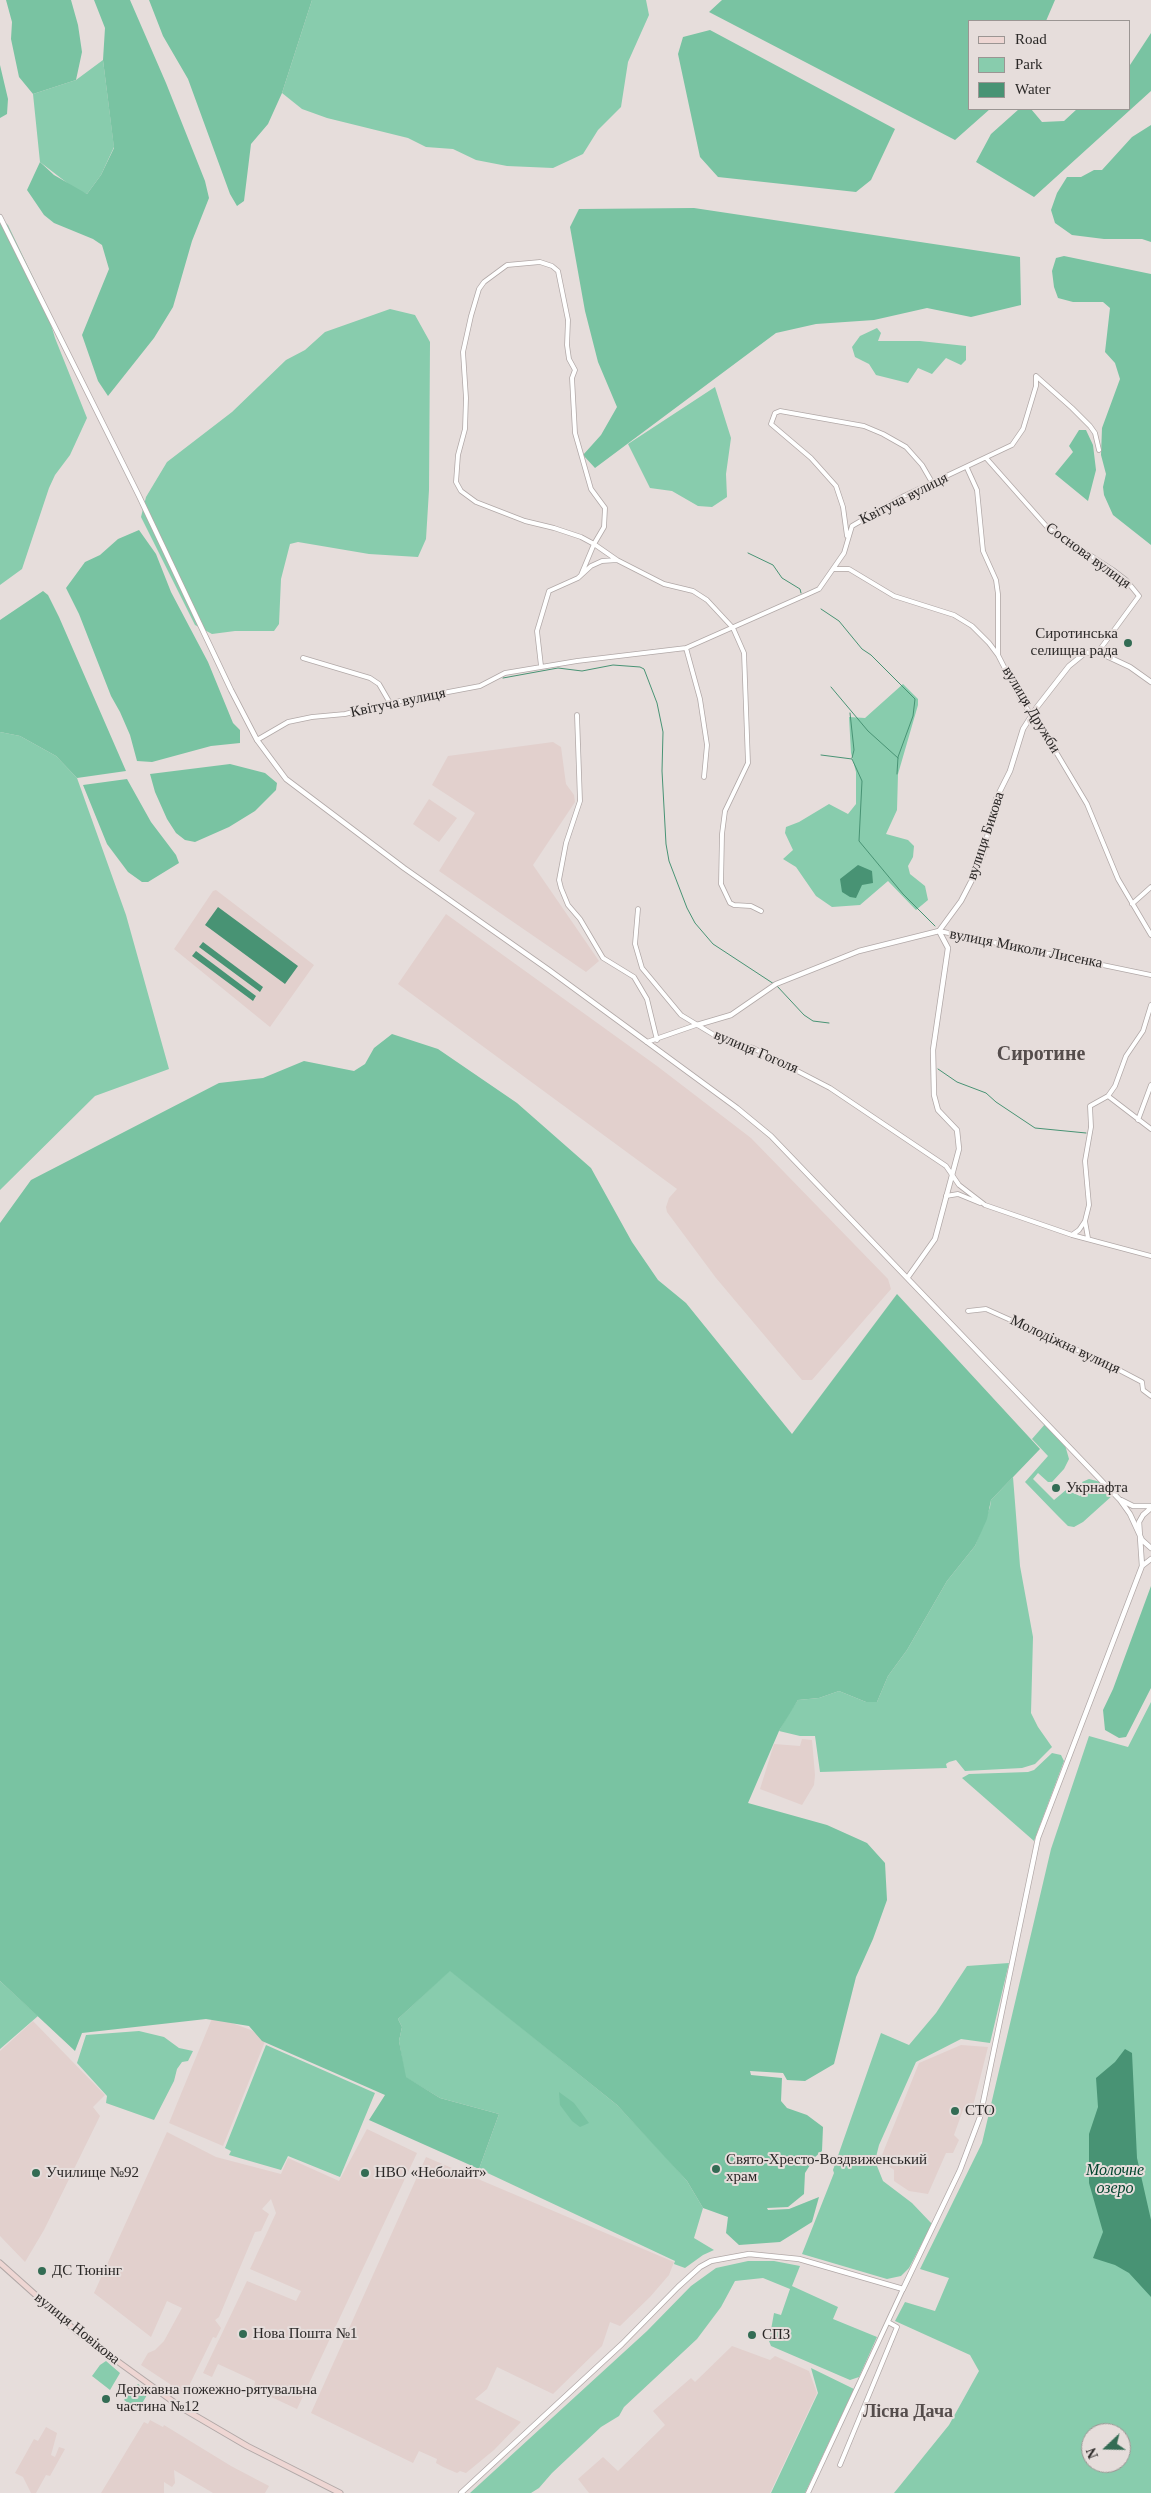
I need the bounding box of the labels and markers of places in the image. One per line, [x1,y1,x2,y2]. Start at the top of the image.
place label: Сиротинська селищна рада [1031,625,1118,660]
marker: Сиротинська селищна рада [1122,637,1134,649]
place label: Укрнафта [1066,1479,1128,1497]
marker: Укрнафта [1050,1482,1062,1494]
place label: СТО [965,2102,995,2120]
marker: СТО [949,2105,961,2117]
place label: Свято-Хресто-Воздвиженський храм [726,2151,927,2186]
marker: Свято-Хресто-Воздвиженський храм [710,2163,722,2175]
place label: Училище №92 [46,2164,139,2182]
place label: НВО «Неболайт» [375,2164,487,2182]
marker: Училище №92 [30,2167,42,2179]
marker: НВО «Неболайт» [359,2167,371,2179]
place label: ДС Тюнінг [52,2262,122,2280]
marker: ДС Тюнінг [36,2265,48,2277]
place label: Нова Пошта №1 [253,2325,357,2343]
place label: СПЗ [762,2326,790,2344]
marker: Нова Пошта №1 [237,2328,249,2340]
marker: СПЗ [746,2329,758,2341]
place label: Державна пожежно-рятувальна частина №12 [116,2381,317,2416]
marker: Державна пожежно-рятувальна частина №12 [100,2393,112,2405]

